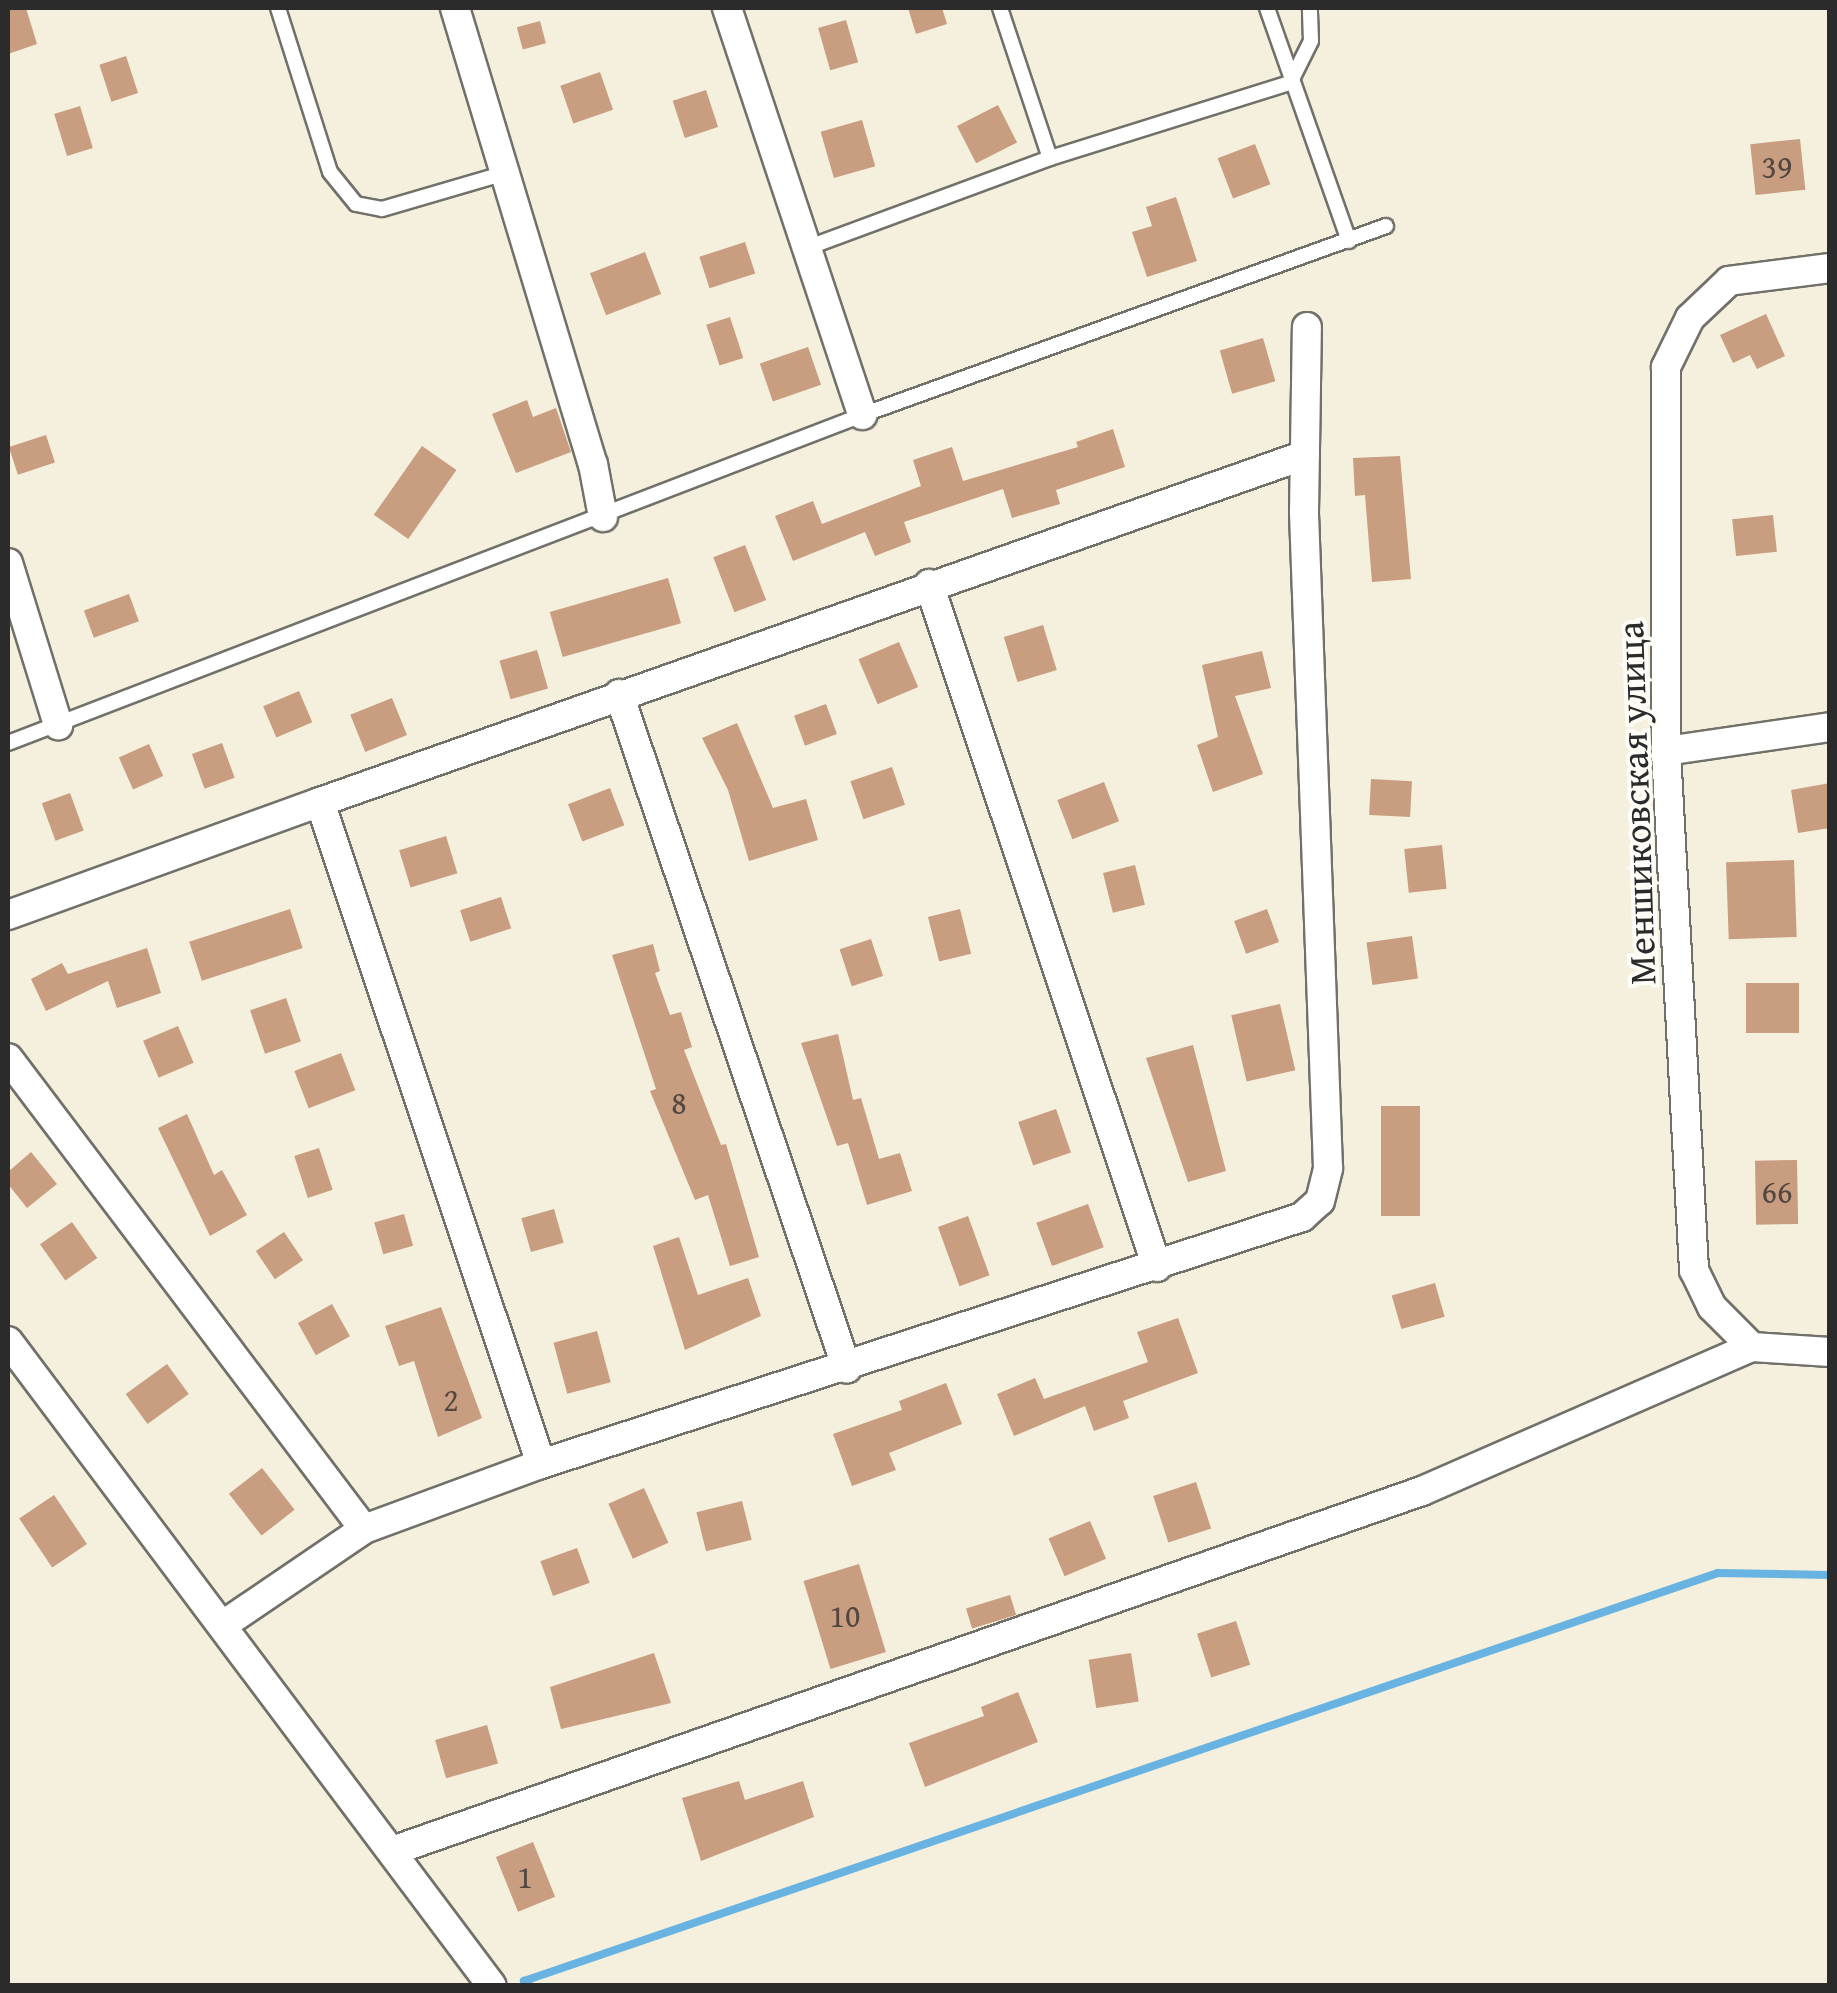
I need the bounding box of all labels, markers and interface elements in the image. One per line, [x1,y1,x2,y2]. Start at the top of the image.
house number: 39 [1762,148,1792,186]
street label: Меншиковская улица [1607,620,1665,986]
house number: 8 [671,1084,687,1122]
house number: 66 [1762,1173,1792,1211]
house number: 2 [443,1381,459,1419]
house number: 10 [830,1597,860,1635]
house number: 1 [517,1858,533,1896]

